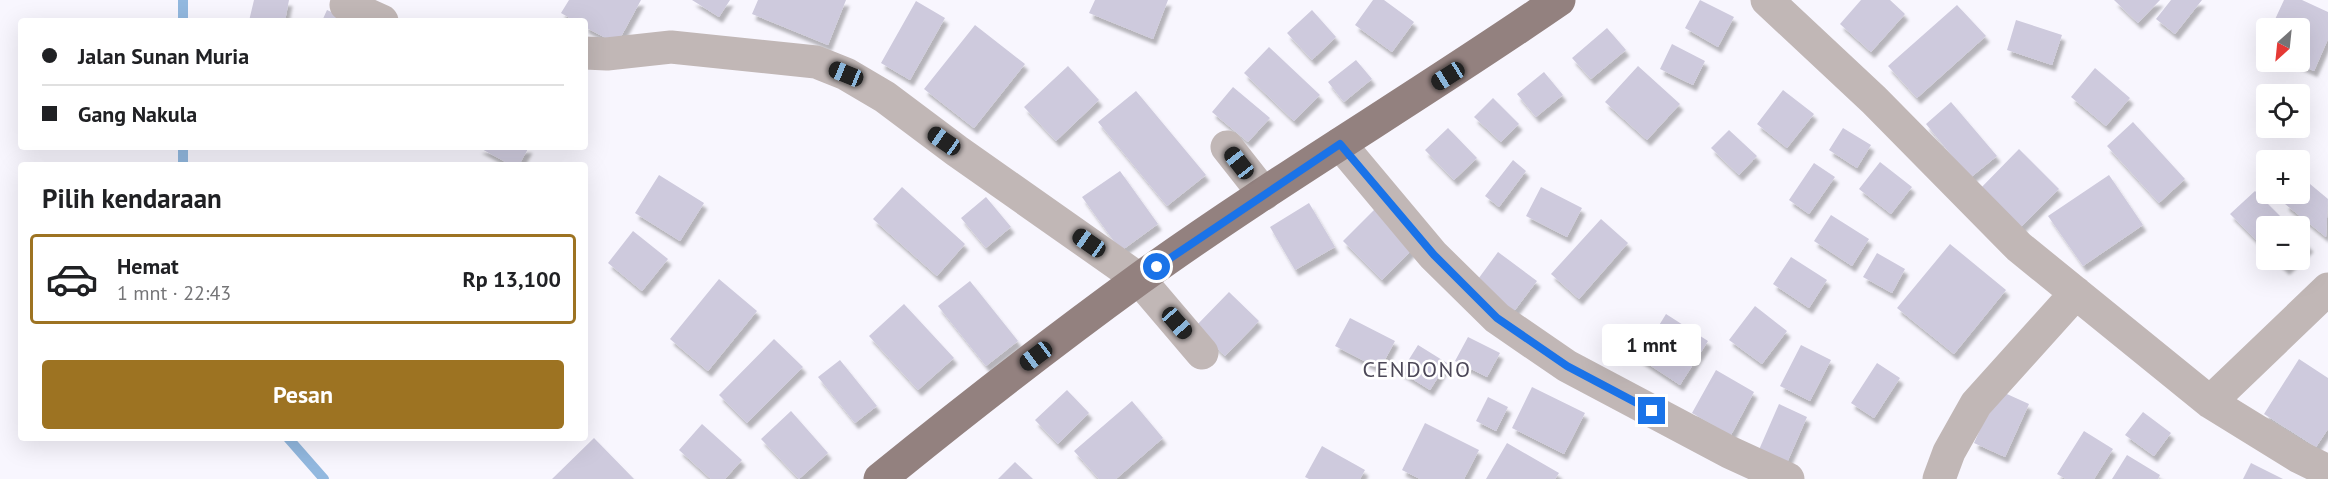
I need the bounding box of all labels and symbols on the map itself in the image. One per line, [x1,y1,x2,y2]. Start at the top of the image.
north arrow [2256,18,2310,72]
car [826,59,866,89]
car [1428,59,1468,93]
car [924,123,964,159]
car [1221,143,1257,183]
car [1069,225,1109,261]
route start [1143,253,1170,280]
car [1158,304,1196,342]
callout: 1 mnt [1602,324,1702,366]
car [1016,338,1056,374]
district label: CENDONO [1363,355,1471,383]
route end [1638,397,1665,424]

